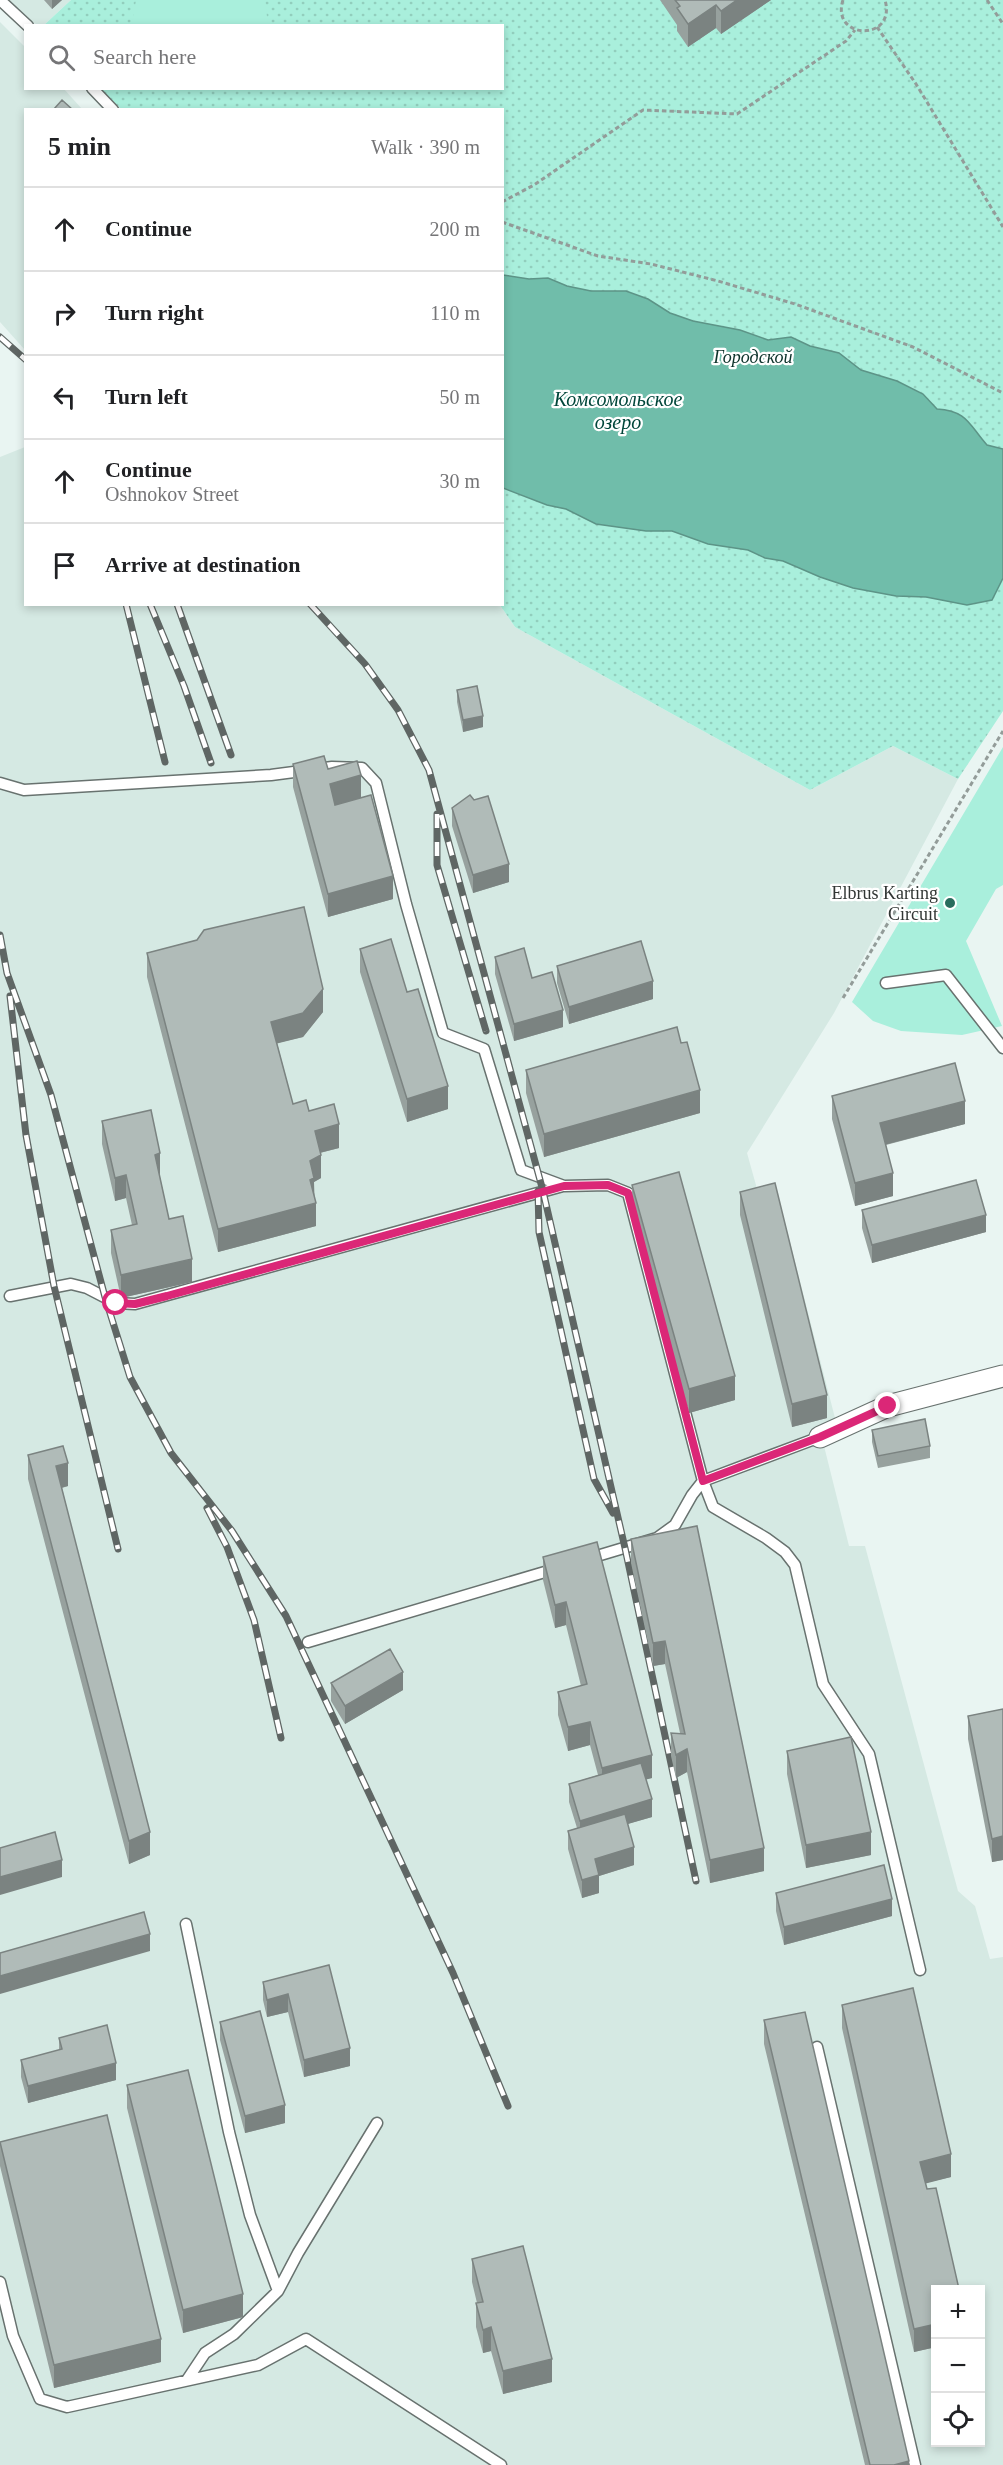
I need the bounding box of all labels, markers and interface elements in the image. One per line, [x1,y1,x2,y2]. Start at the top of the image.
search box [24,24,504,90]
icon: search [45,41,78,74]
text: Search here [93,44,196,69]
text: 5 min [48,132,111,161]
text: Walk · 390 m [371,136,480,158]
icon: ahead [48,213,81,246]
text: Continue [105,216,192,241]
text: 200 m [429,218,480,240]
icon: right [48,297,81,330]
text: Turn right [105,300,204,325]
text: 110 m [430,302,480,324]
park label: Городской [713,347,792,367]
icon: left [48,381,81,414]
text: Turn left [105,384,188,409]
text: 50 m [439,386,480,408]
water label: Комсомольское озеро [553,388,682,434]
text: Continue [105,457,192,482]
icon: ahead [48,465,81,498]
text: 30 m [439,470,480,492]
text: Oshnokov Street [105,483,239,505]
icon: arrive [48,549,81,582]
text: Arrive at destination [105,552,301,577]
place label: Elbrus Karting Circuit [832,883,938,924]
marker: Elbrus Karting Circuit [943,896,957,910]
route start [102,1289,128,1315]
route end [874,1392,900,1418]
map controls [931,2285,985,2447]
button: + [931,2285,985,2339]
button: − [931,2339,985,2393]
button: locate [931,2393,985,2447]

